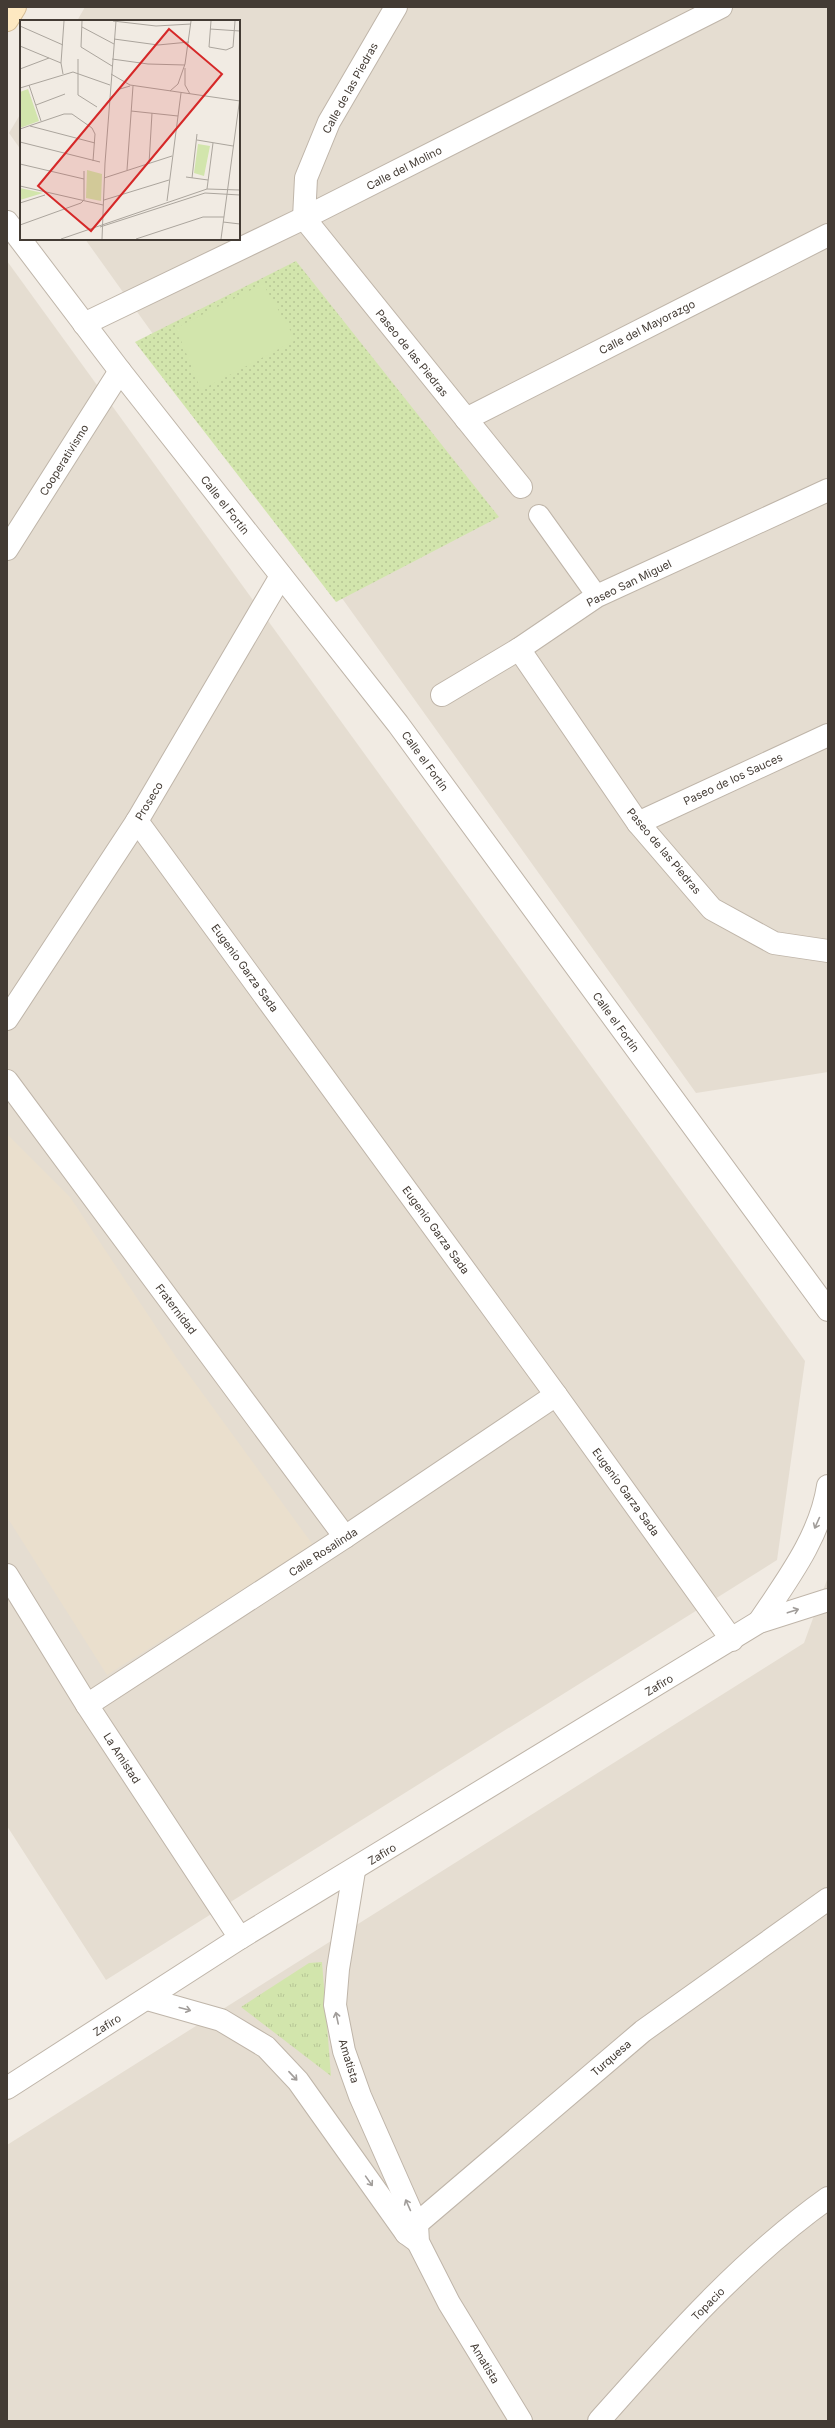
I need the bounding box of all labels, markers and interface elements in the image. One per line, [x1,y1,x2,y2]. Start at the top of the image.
inset map [20,20,240,240]
street label: Calle de las Piedras [319,40,381,136]
street label: Calle del Molino [364,143,444,193]
street label: Calle del Mayorazgo [597,297,698,357]
street label: Paseo de las Piedras [373,307,452,400]
street label: Cooperativismo [36,421,92,498]
street label: Calle el Fortín [198,473,252,537]
street label: Paseo San Miguel [584,556,674,610]
street label: Calle el Fortín [398,728,452,794]
street label: Paseo de los Sauces [681,750,785,808]
street label: Proseco [132,779,166,823]
street label: Paseo de las Piedras [624,805,704,897]
street label: Eugenio Garza Sada [208,921,282,1015]
street label: Calle el Fortín [589,989,643,1055]
street label: Eugenio Garza Sada [399,1183,473,1277]
street label: Fraternidad [152,1281,200,1337]
street label: Eugenio Garza Sada [589,1445,663,1539]
one-way arrow [813,1517,820,1529]
street label: Calle Rosalinda [286,1525,360,1579]
one-way arrow [787,1607,800,1614]
street label: Zafiro [642,1671,676,1699]
street label: La Amistad [100,1730,144,1786]
street label: Zafiro [365,1840,399,1868]
one-way arrow [178,2006,191,2014]
street label: Zafiro [90,2011,124,2039]
one-way arrow [333,2012,341,2025]
street label: Amatista [336,2037,362,2085]
street label: Turquesa [588,2037,634,2079]
one-way arrow [288,2070,297,2080]
one-way arrow [365,2175,373,2186]
one-way arrow [404,2199,411,2211]
street label: Topacio [688,2284,728,2324]
street label: Amatista [467,2340,503,2386]

